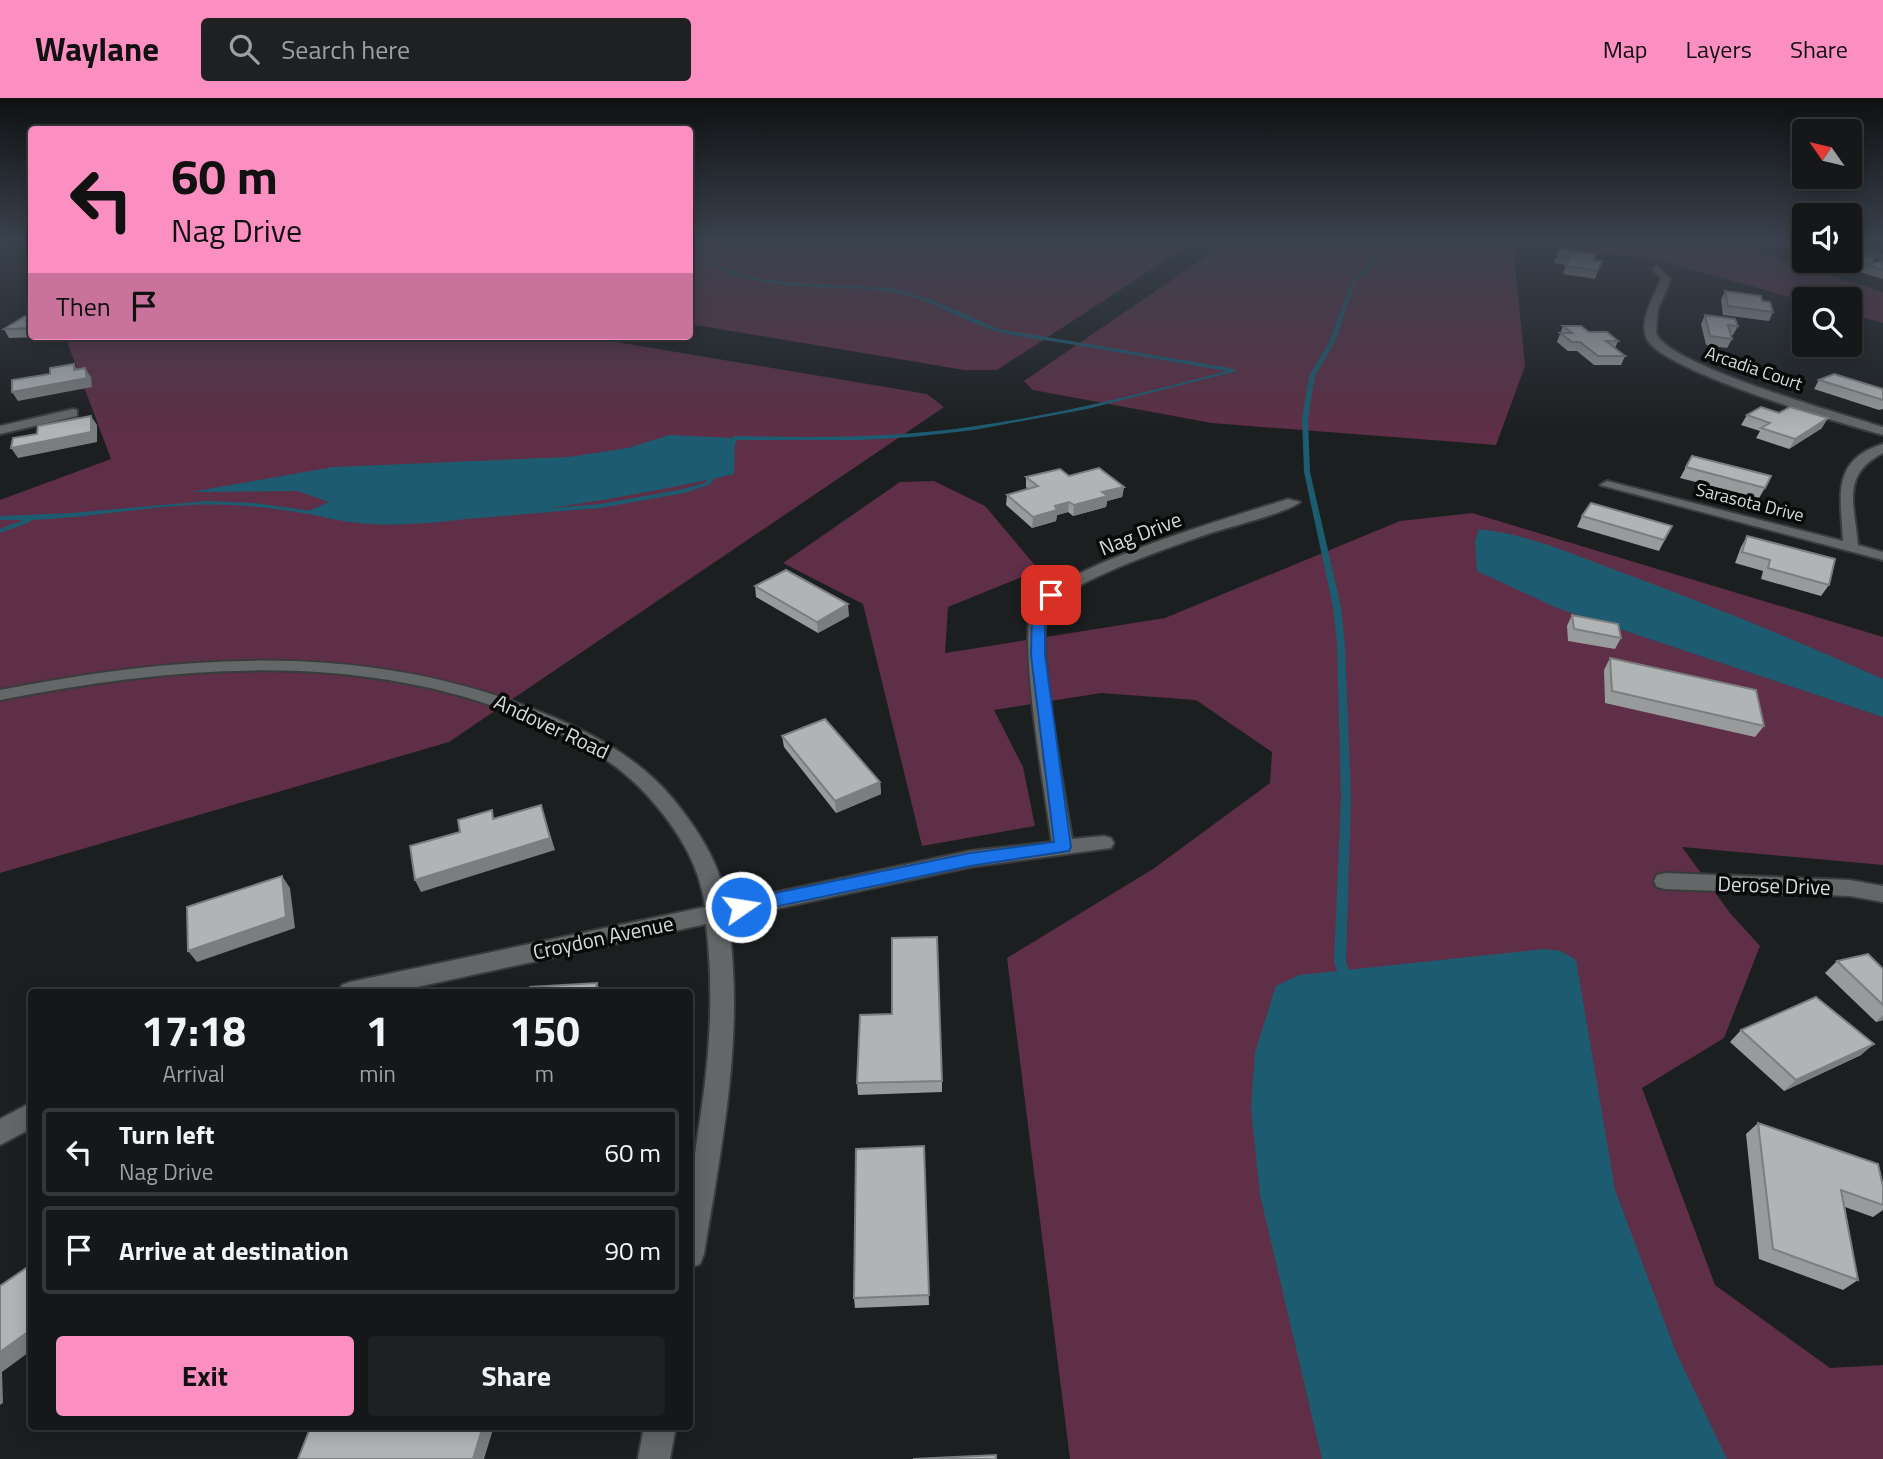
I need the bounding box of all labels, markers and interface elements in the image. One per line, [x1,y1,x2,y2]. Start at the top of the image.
search box [201,18,691,81]
text: Waylane [35,24,159,74]
icon: search [225,30,263,68]
text: Search here [281,30,410,69]
text: Map [1603,31,1648,67]
text: Layers [1686,31,1752,67]
text: Share [1790,31,1848,67]
north arrow [1792,119,1862,189]
map controls [1792,119,1862,357]
text: 60 m [171,138,278,213]
icon: left [56,154,147,245]
button: sound [1792,203,1862,273]
text: Nag Drive [171,206,302,254]
text: Then [56,287,111,326]
icon: arrive [125,287,163,325]
button: search [1792,287,1862,357]
street label: Arcadia Court [1702,339,1807,397]
street label: Sarasota Drive [1693,476,1807,528]
street label: Nag Drive [1094,503,1186,563]
pin [1021,565,1081,625]
icon: arrive [1032,576,1070,614]
street label: Andover Road [489,685,615,767]
street label: Derose Drive [1717,867,1831,903]
position arrow [704,870,778,944]
street label: Croydon Avenue [530,906,676,968]
text: 17:18 [141,998,246,1062]
text: 1 [366,998,389,1062]
text: 150 [509,998,580,1062]
text: Arrival [162,1056,225,1091]
text: min [359,1056,396,1091]
text: m [535,1056,554,1091]
text: Turn left [119,1115,214,1154]
icon: left [60,1133,98,1171]
text: 60 m [604,1133,661,1172]
text: Nag Drive [119,1154,213,1189]
icon: arrive [60,1231,98,1269]
text: Arrive at destination [119,1231,349,1270]
text: 90 m [604,1231,661,1270]
button: Exit [56,1336,354,1416]
button: Share [368,1336,665,1416]

